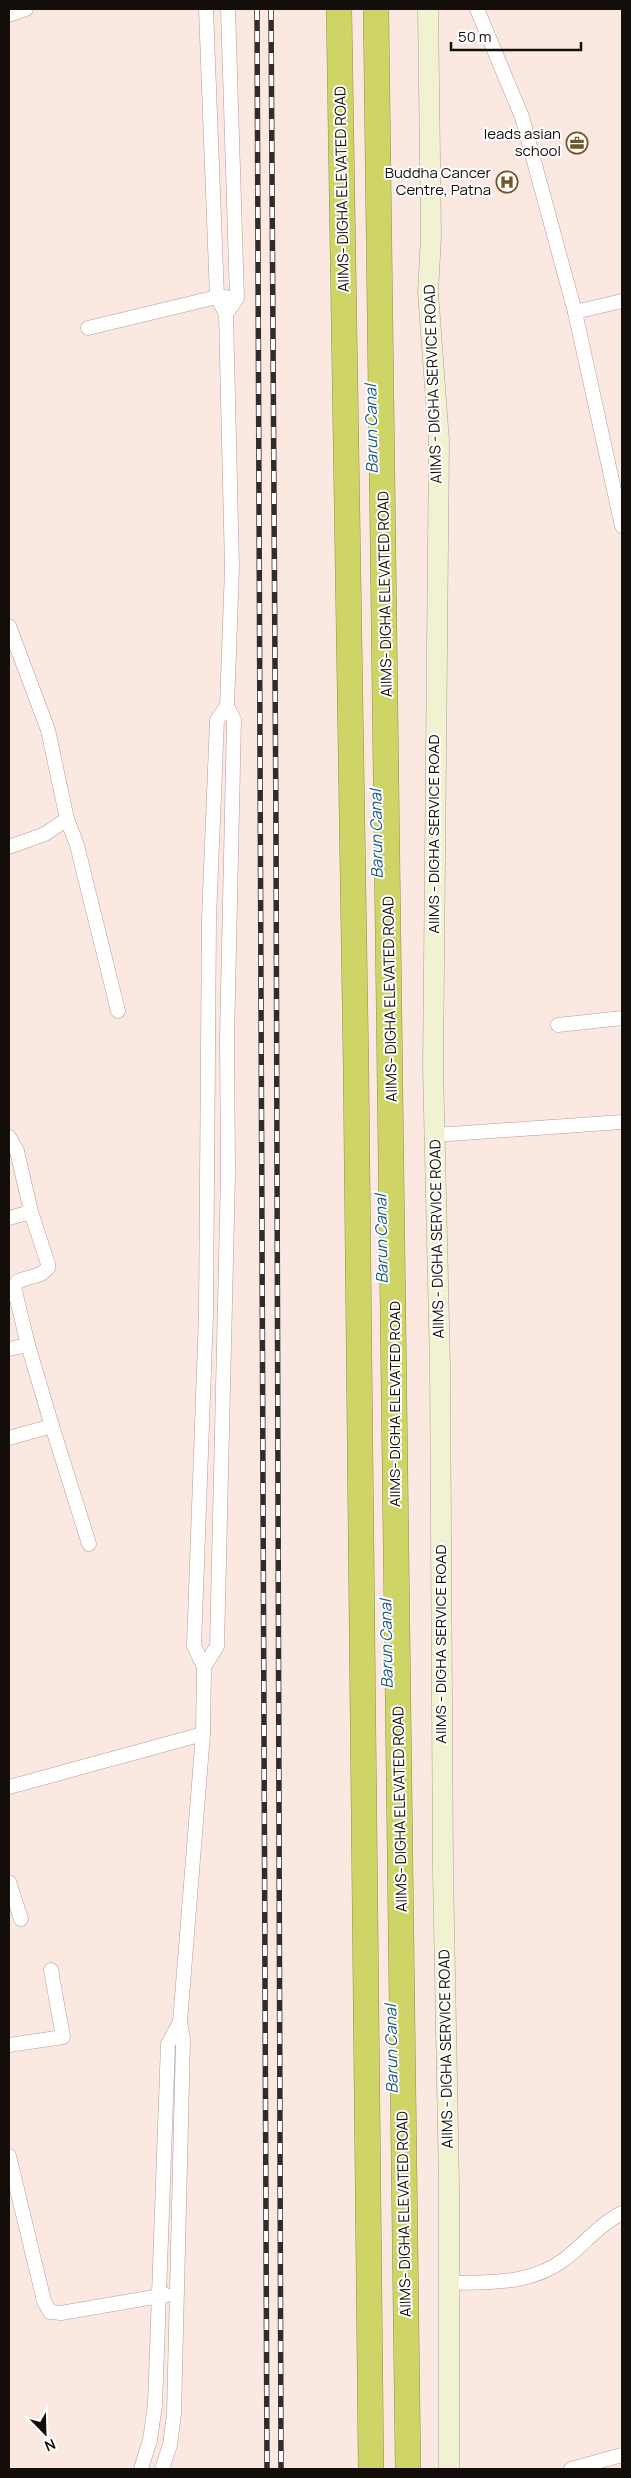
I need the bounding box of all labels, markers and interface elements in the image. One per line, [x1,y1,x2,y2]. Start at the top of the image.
scale bar [451,20,581,52]
text: 50 m [458,26,492,47]
street label: AIIMS- DIGHA ELEVATED ROAD [329,86,354,292]
place label: leads asian school [484,123,561,161]
office icon: leads asian school [565,131,589,155]
place label: Buddha Cancer Centre, Patna [385,162,492,200]
hospital icon: Buddha Cancer Centre, Patna [495,170,519,194]
street label: AIIMS - DIGHA SERVICE ROAD [419,284,446,484]
water label: Barun Canal [359,382,383,474]
street label: AIIMS- DIGHA ELEVATED ROAD [372,491,397,697]
street label: AIIMS - DIGHA SERVICE ROAD [423,734,444,934]
water label: Barun Canal [364,787,388,879]
street label: AIIMS- DIGHA ELEVATED ROAD [377,896,402,1102]
street label: AIIMS - DIGHA SERVICE ROAD [424,1139,449,1339]
water label: Barun Canal [369,1192,393,1284]
street label: AIIMS- DIGHA ELEVATED ROAD [384,1301,405,1507]
street label: AIIMS - DIGHA SERVICE ROAD [430,1544,451,1744]
water label: Barun Canal [374,1597,398,1689]
street label: AIIMS- DIGHA ELEVATED ROAD [387,1706,412,1912]
street label: AIIMS - DIGHA SERVICE ROAD [433,1949,458,2149]
water label: Barun Canal [379,2002,403,2094]
street label: AIIMS- DIGHA ELEVATED ROAD [391,2111,416,2317]
north arrow [20,2408,70,2458]
text: N [42,2435,59,2456]

